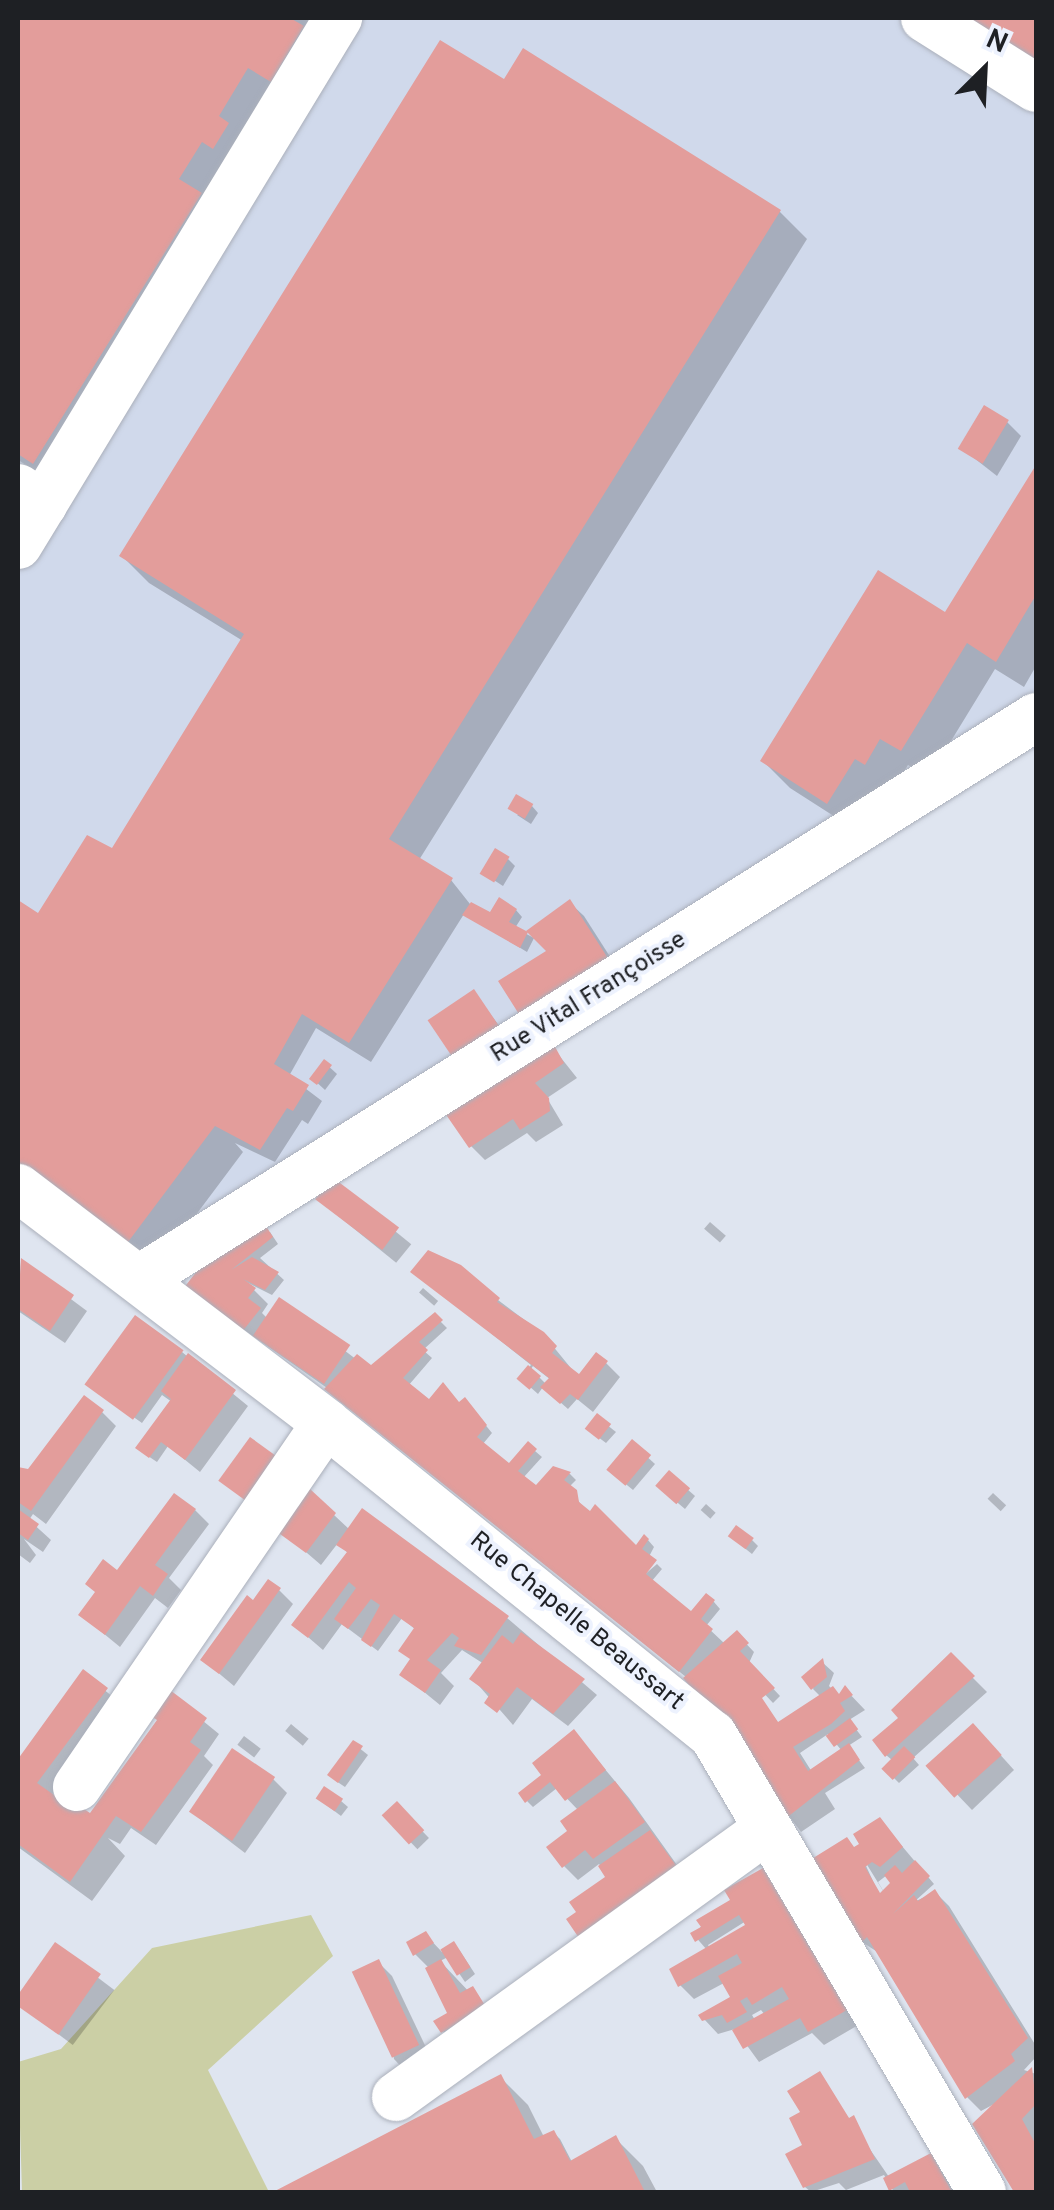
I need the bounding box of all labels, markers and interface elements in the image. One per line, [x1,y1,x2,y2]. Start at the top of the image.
north arrow [934,20,1034,120]
text: N [980,22,1013,63]
street label: Rue Vital Françoisse [485,925,693,1071]
street label: Rue Chapelle Beaussart [463,1526,689,1718]

